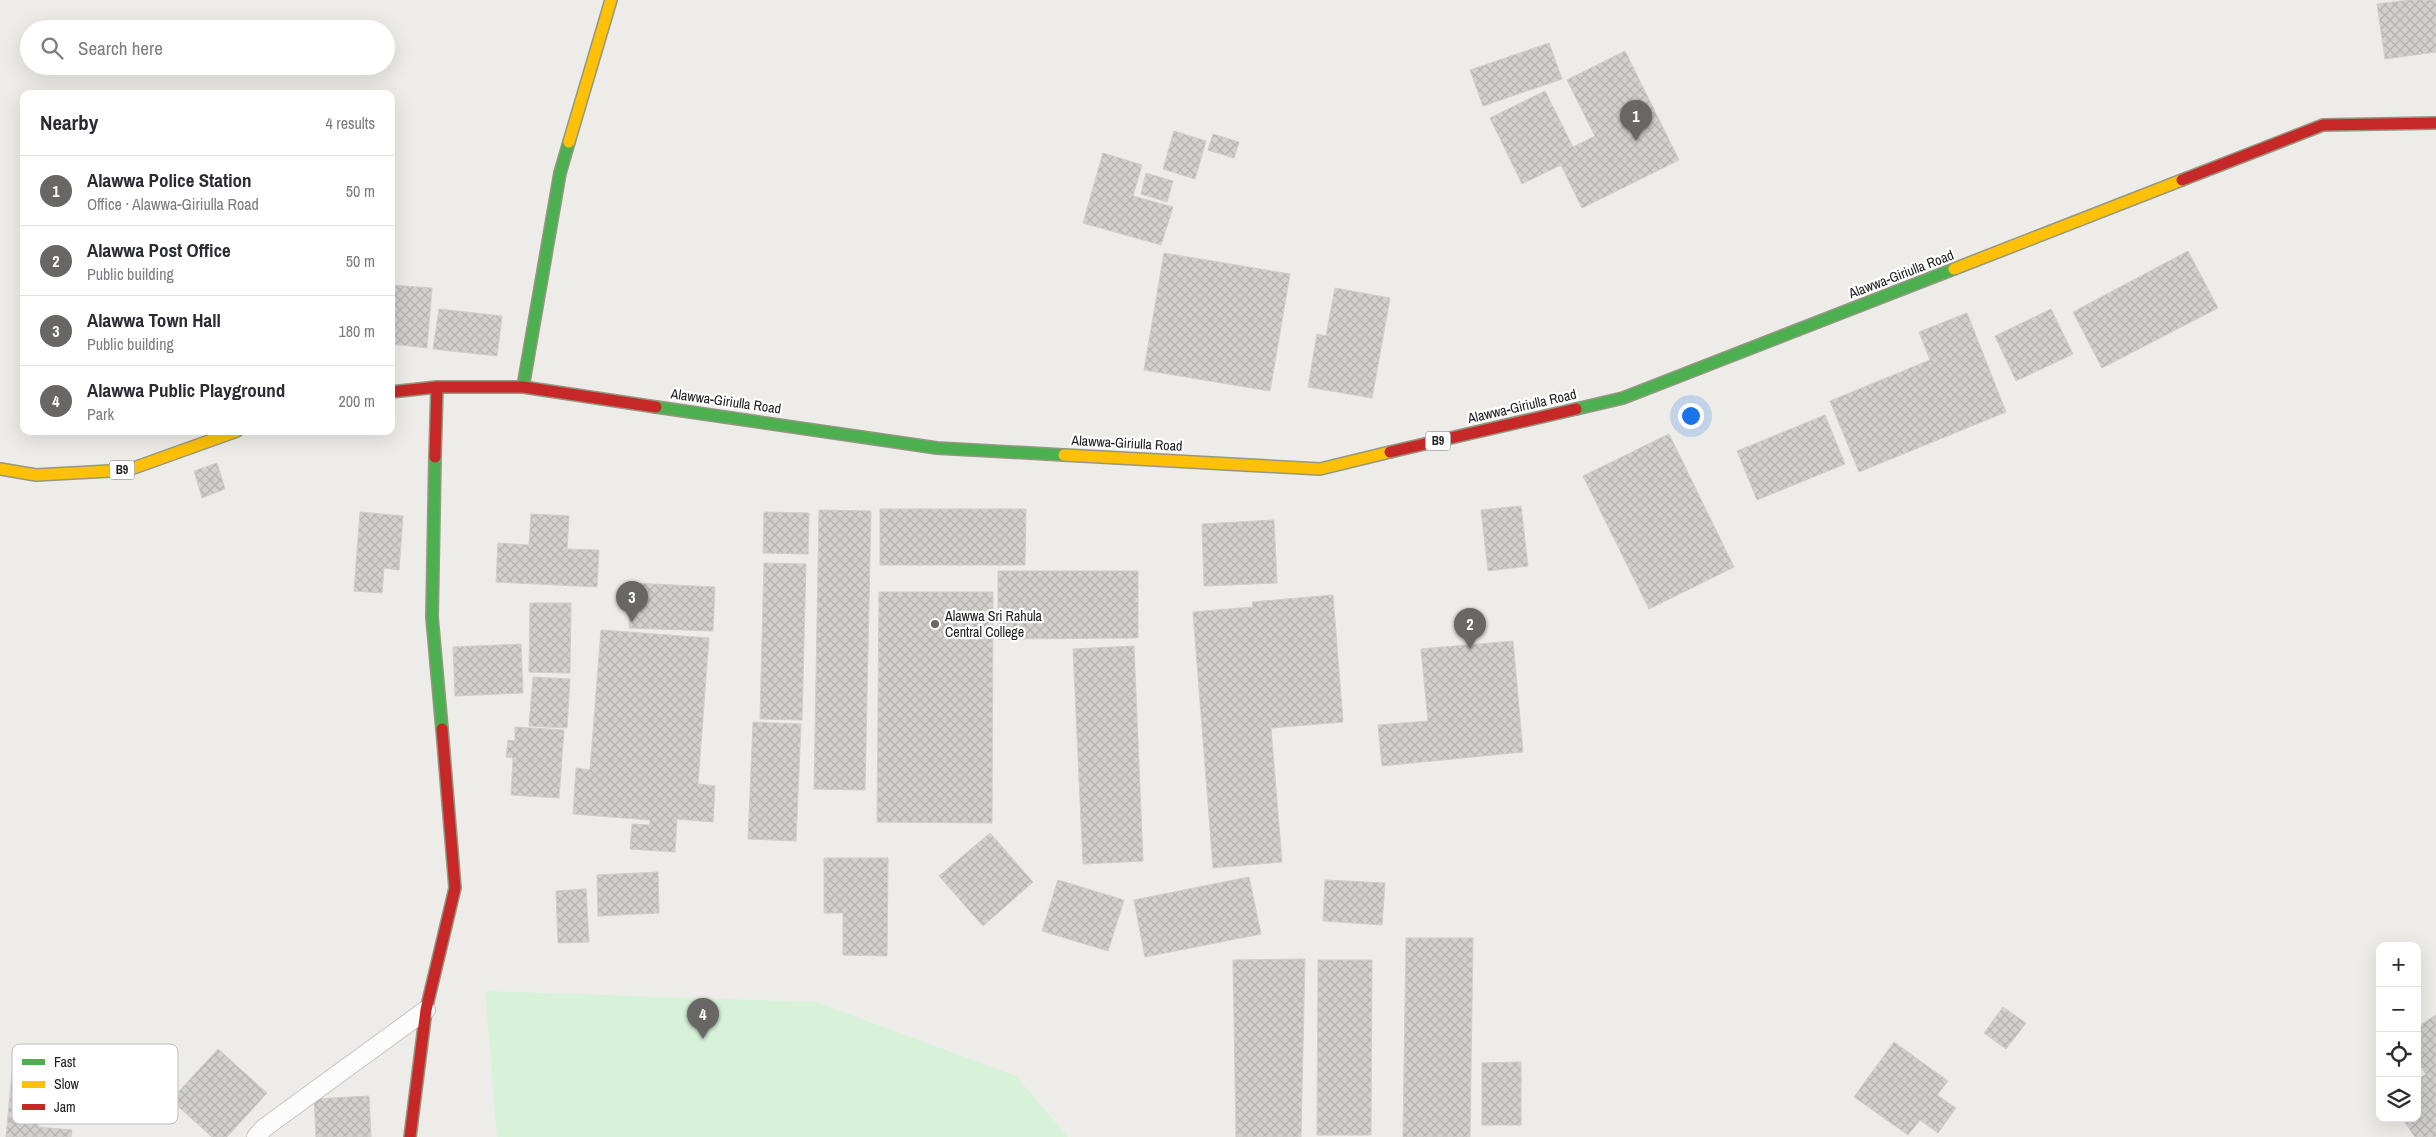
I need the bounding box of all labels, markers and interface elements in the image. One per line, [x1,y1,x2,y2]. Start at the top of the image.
search box [20,20,395,75]
icon: search [38,34,66,62]
text: Search here [78,35,163,61]
pin: 1 [1620,100,1652,141]
text: Nearby [40,108,98,137]
text: 4 results [325,112,375,134]
text: Alawwa Police Station [87,167,252,193]
text: 1 [52,180,60,202]
text: 50 m [346,180,375,202]
text: Office · Alawwa-Giriulla Road [87,193,259,215]
text: Alawwa Post Office [87,237,231,263]
street label: Alawwa-Giriulla Road [1845,246,1956,303]
text: 2 [52,250,60,272]
text: 50 m [346,250,375,272]
text: Public building [87,263,174,285]
text: Alawwa Town Hall [87,307,221,333]
text: 3 [52,320,60,342]
text: 180 m [339,320,375,342]
text: Public building [87,333,174,355]
text: Alawwa Public Playground [87,377,285,403]
street label: Alawwa-Giriulla Road [669,384,782,418]
street label: Alawwa-Giriulla Road [1465,385,1578,427]
text: 4 [52,390,60,412]
text: 200 m [339,390,375,412]
text: Park [87,403,114,425]
your location [1678,403,1704,429]
street label: Alawwa-Giriulla Road [1070,431,1183,455]
road number: B9 [1426,432,1450,451]
road number: B9 [110,460,134,480]
pin: 3 [616,581,648,622]
place label: Alawwa Sri Rahula Central College [944,607,1043,641]
pin: 2 [1454,608,1486,649]
marker: Alawwa Sri Rahula Central College [929,618,941,630]
map controls [2376,942,2421,1122]
button: + [2376,942,2421,987]
button: − [2376,987,2421,1032]
pin: 4 [687,998,719,1039]
button: locate [2376,1032,2421,1077]
legend [12,1044,178,1124]
text: Fast [54,1053,76,1071]
text: Slow [54,1075,80,1093]
button: layers [2376,1077,2421,1122]
text: Jam [54,1098,76,1116]

